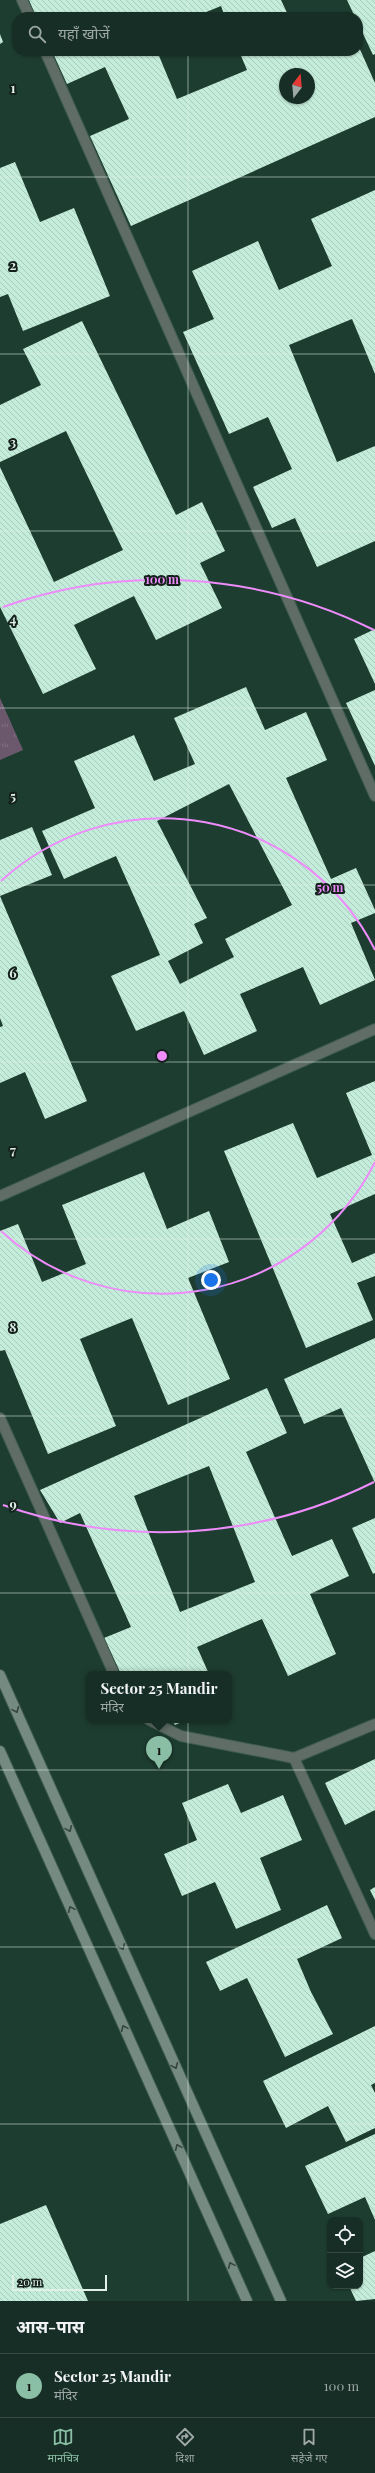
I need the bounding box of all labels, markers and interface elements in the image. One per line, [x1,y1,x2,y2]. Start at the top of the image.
search box [12,12,363,56]
icon: search [26,23,48,45]
text: यहाँ खोजें [58,23,110,43]
north arrow [279,68,315,104]
text: 1 [11,79,16,96]
text: 2 [10,256,17,273]
text: 3 [10,433,16,450]
text: 100 m [145,571,179,587]
text: 4 [10,610,17,627]
text: 5 [10,787,16,804]
text: 50 m [317,879,344,895]
text: 6 [9,964,17,981]
centre of rings [155,1049,169,1063]
text: 7 [10,1141,16,1158]
your location [201,1270,221,1290]
text: 8 [9,1318,17,1335]
text: 9 [9,1495,17,1512]
popup [86,1671,232,1723]
text: Sector 25 Mandir [100,1678,218,1698]
text: मंदिर [100,1698,124,1715]
one-way arrow [11,1706,19,1714]
pin: 1 [146,1736,172,1769]
one-way arrow [64,1824,72,1832]
one-way arrow [68,1906,76,1914]
one-way arrow [117,1943,125,1951]
one-way arrow [121,2025,129,2033]
one-way arrow [171,2062,179,2069]
one-way arrow [174,2143,182,2150]
map controls [327,2217,363,2289]
button: locate [327,2217,363,2253]
button: layers [327,2253,363,2289]
one-way arrow [228,2262,236,2270]
scale bar [12,2273,107,2292]
text: 20 m [18,2274,42,2289]
text: आस-पास [16,2315,84,2337]
text: Sector 25 Mandir [54,2366,171,2386]
text: 1 [27,2377,31,2394]
text: 100 m [324,2377,359,2394]
text: मंदिर [54,2386,77,2403]
tab: मानचित्र [48,2426,79,2466]
tab: दिशा [174,2426,196,2466]
tab: सहेजे गए [291,2426,327,2466]

